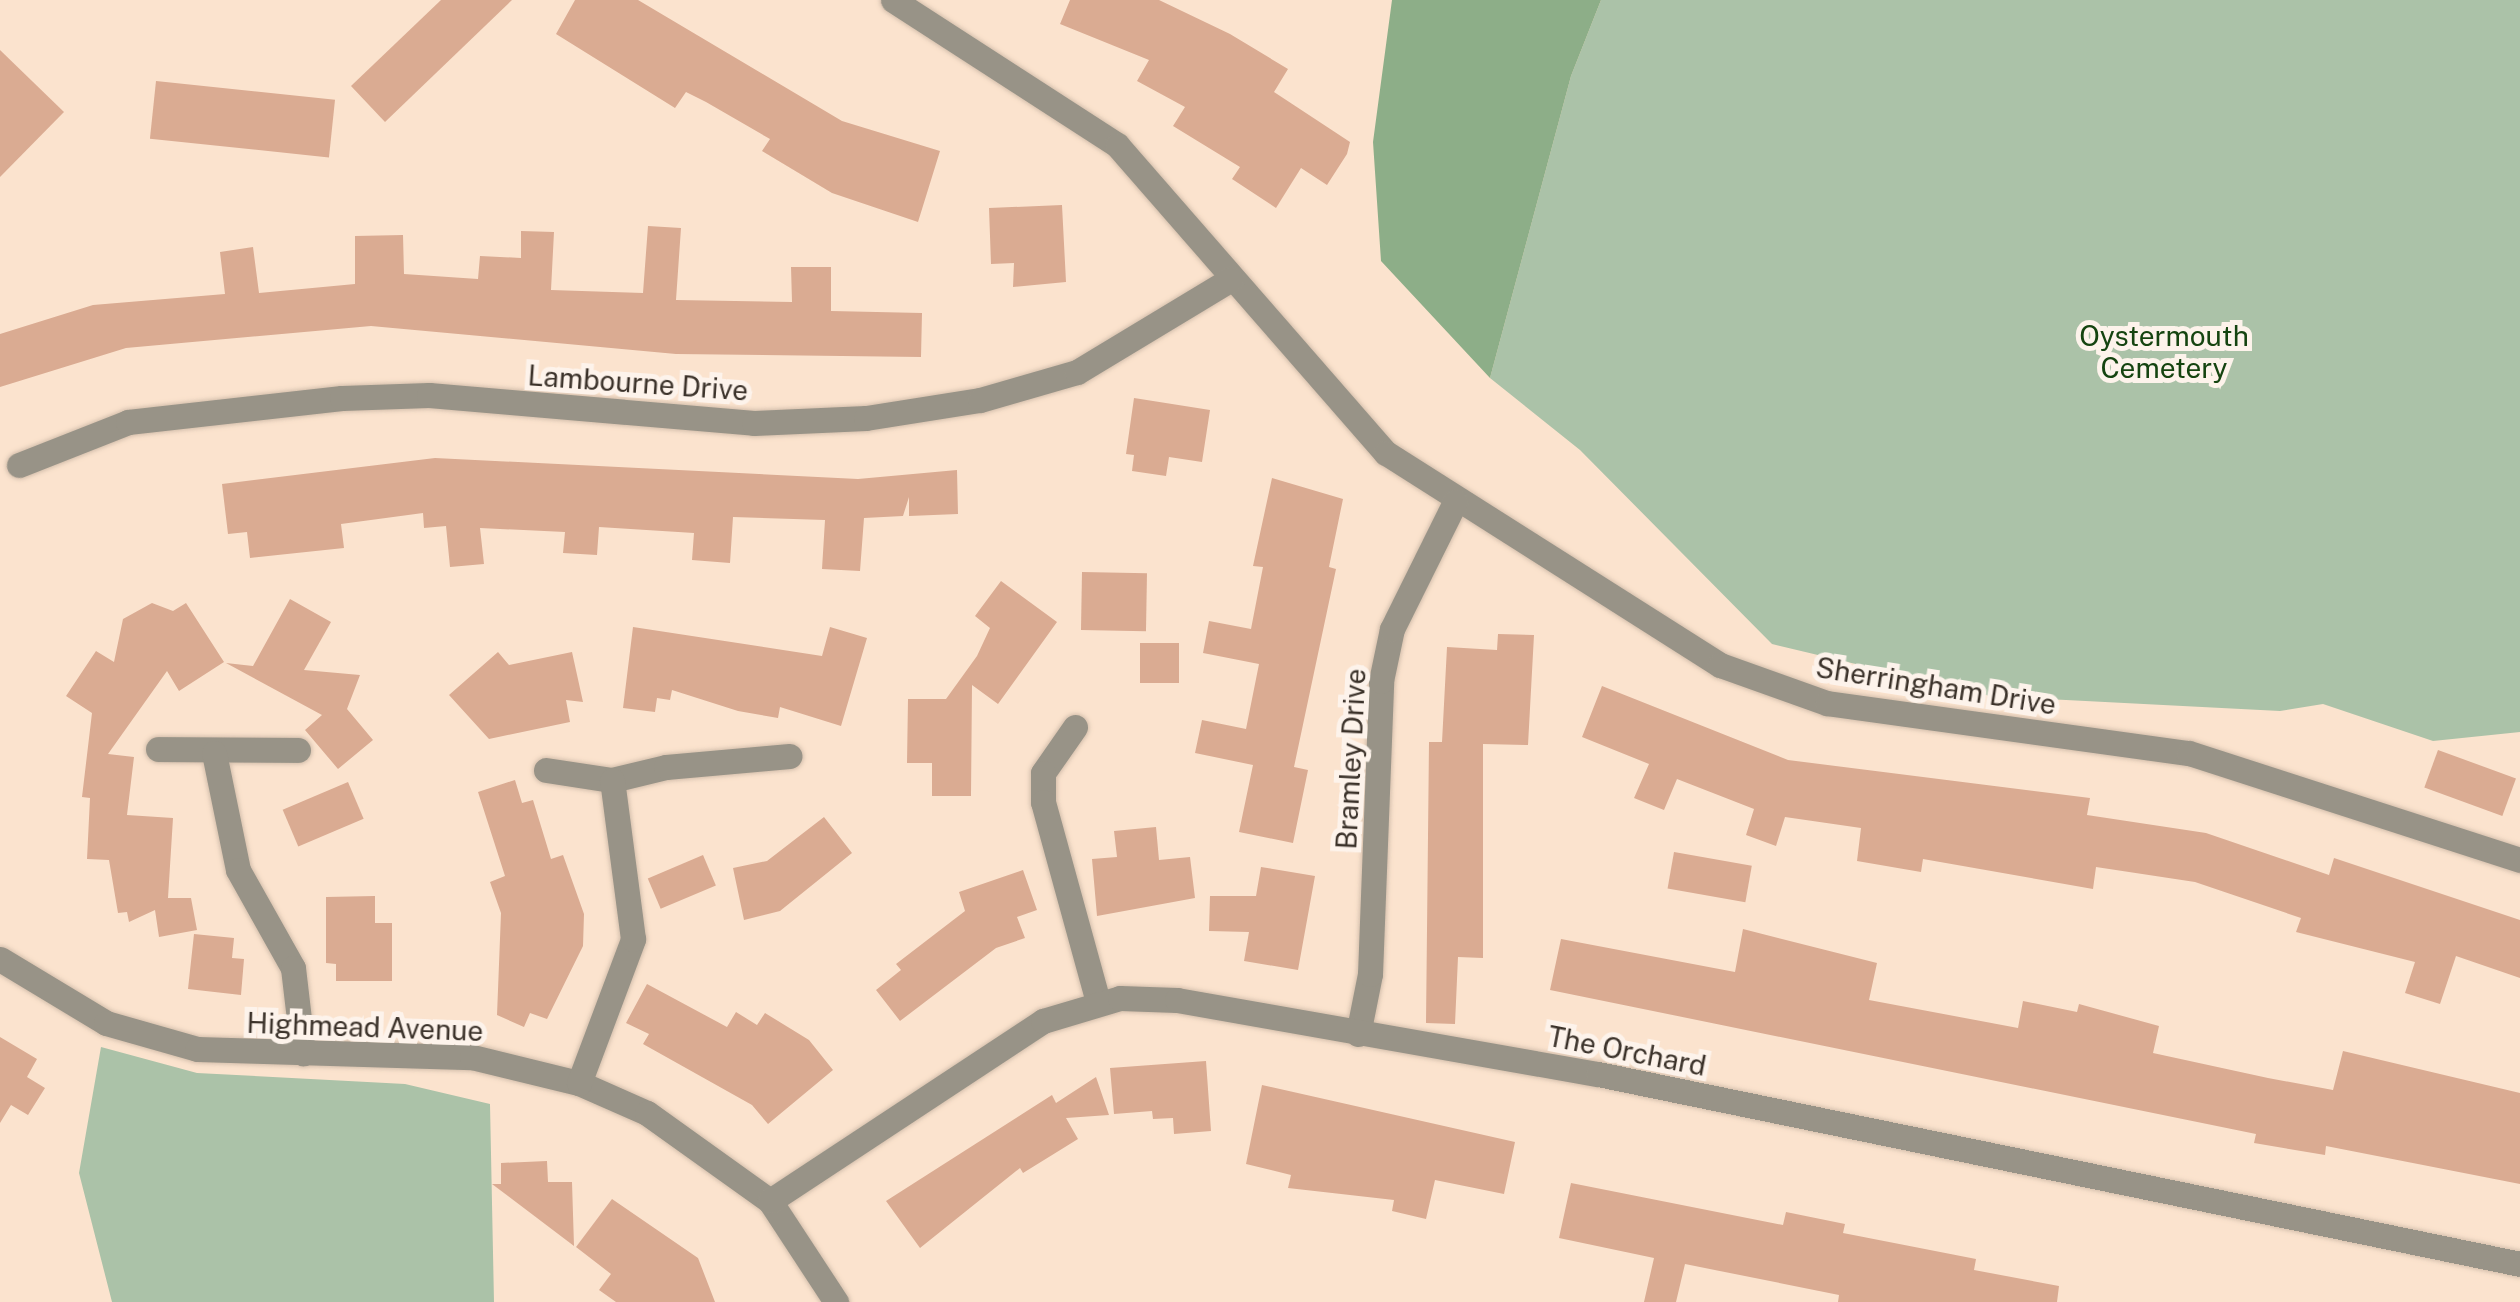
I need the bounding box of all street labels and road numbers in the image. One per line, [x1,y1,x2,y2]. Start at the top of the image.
street label: Lambourne Drive [527,359,749,407]
street label: Sherringham Drive [1813,650,2059,722]
street label: Bramley Drive [1329,668,1373,850]
street label: Highmead Avenue [246,1006,484,1048]
street label: The Orchard [1545,1019,1709,1083]

